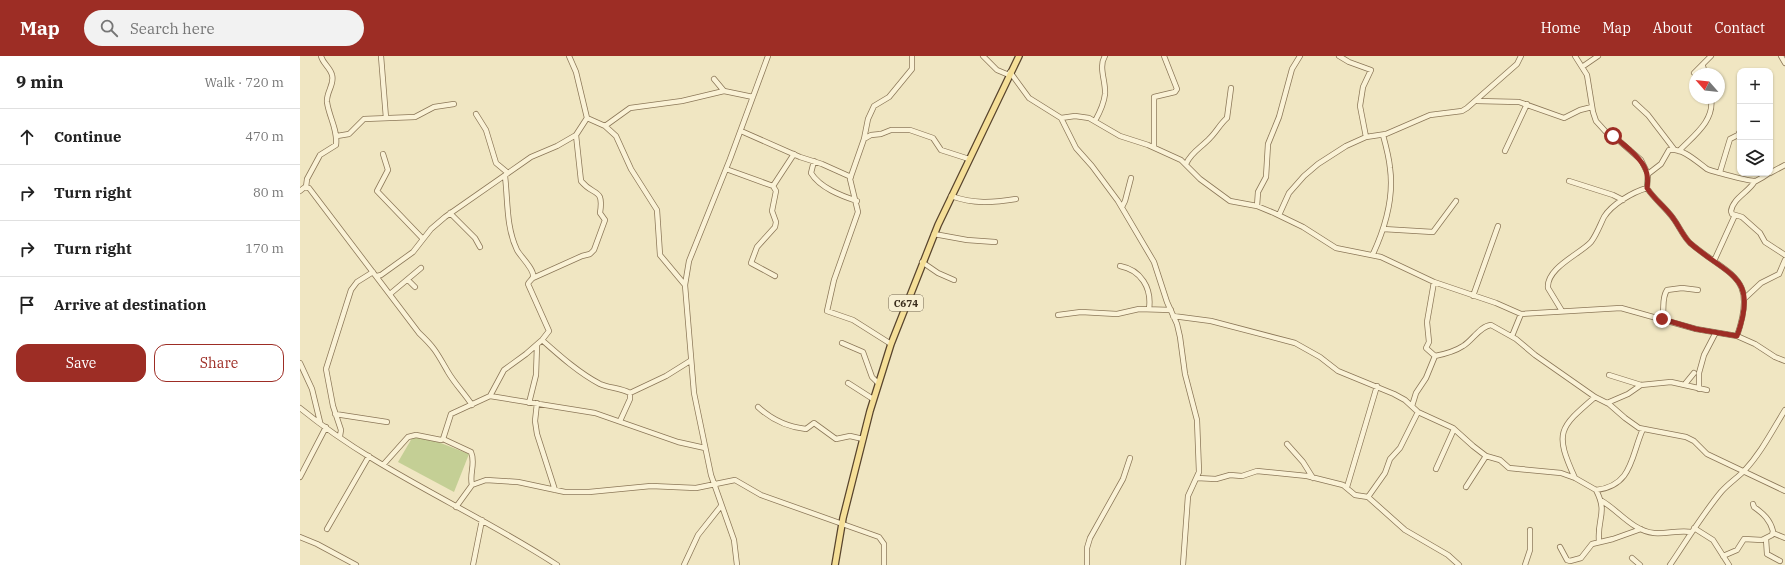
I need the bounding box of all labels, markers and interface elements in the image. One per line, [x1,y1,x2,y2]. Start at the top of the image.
search box [84,10,364,46]
text: Map [20,16,60,40]
icon: search [98,17,120,39]
text: Search here [130,19,214,38]
text: Home [1541,19,1580,37]
text: Map [1602,19,1631,37]
text: About [1653,19,1692,37]
text: Contact [1714,19,1765,37]
north arrow [1689,68,1725,104]
map controls [1737,68,1773,176]
button: + [1737,68,1773,104]
text: 9 min [16,71,64,93]
text: Walk · 720 m [205,74,284,91]
button: − [1737,104,1773,140]
icon: ahead [16,126,38,148]
text: Continue [54,127,121,146]
route start [1604,127,1622,145]
text: 470 m [245,128,284,145]
button: layers [1737,140,1773,176]
icon: right [16,182,38,204]
text: Turn right [54,183,132,202]
text: 80 m [253,184,284,201]
icon: right [16,238,38,260]
text: Turn right [54,239,132,258]
text: 170 m [245,240,284,257]
icon: arrive [16,294,38,316]
text: Arrive at destination [54,295,206,314]
road number: C674 [889,295,923,311]
route end [1653,310,1671,328]
button: Save [16,344,146,382]
button: Share [154,344,284,382]

